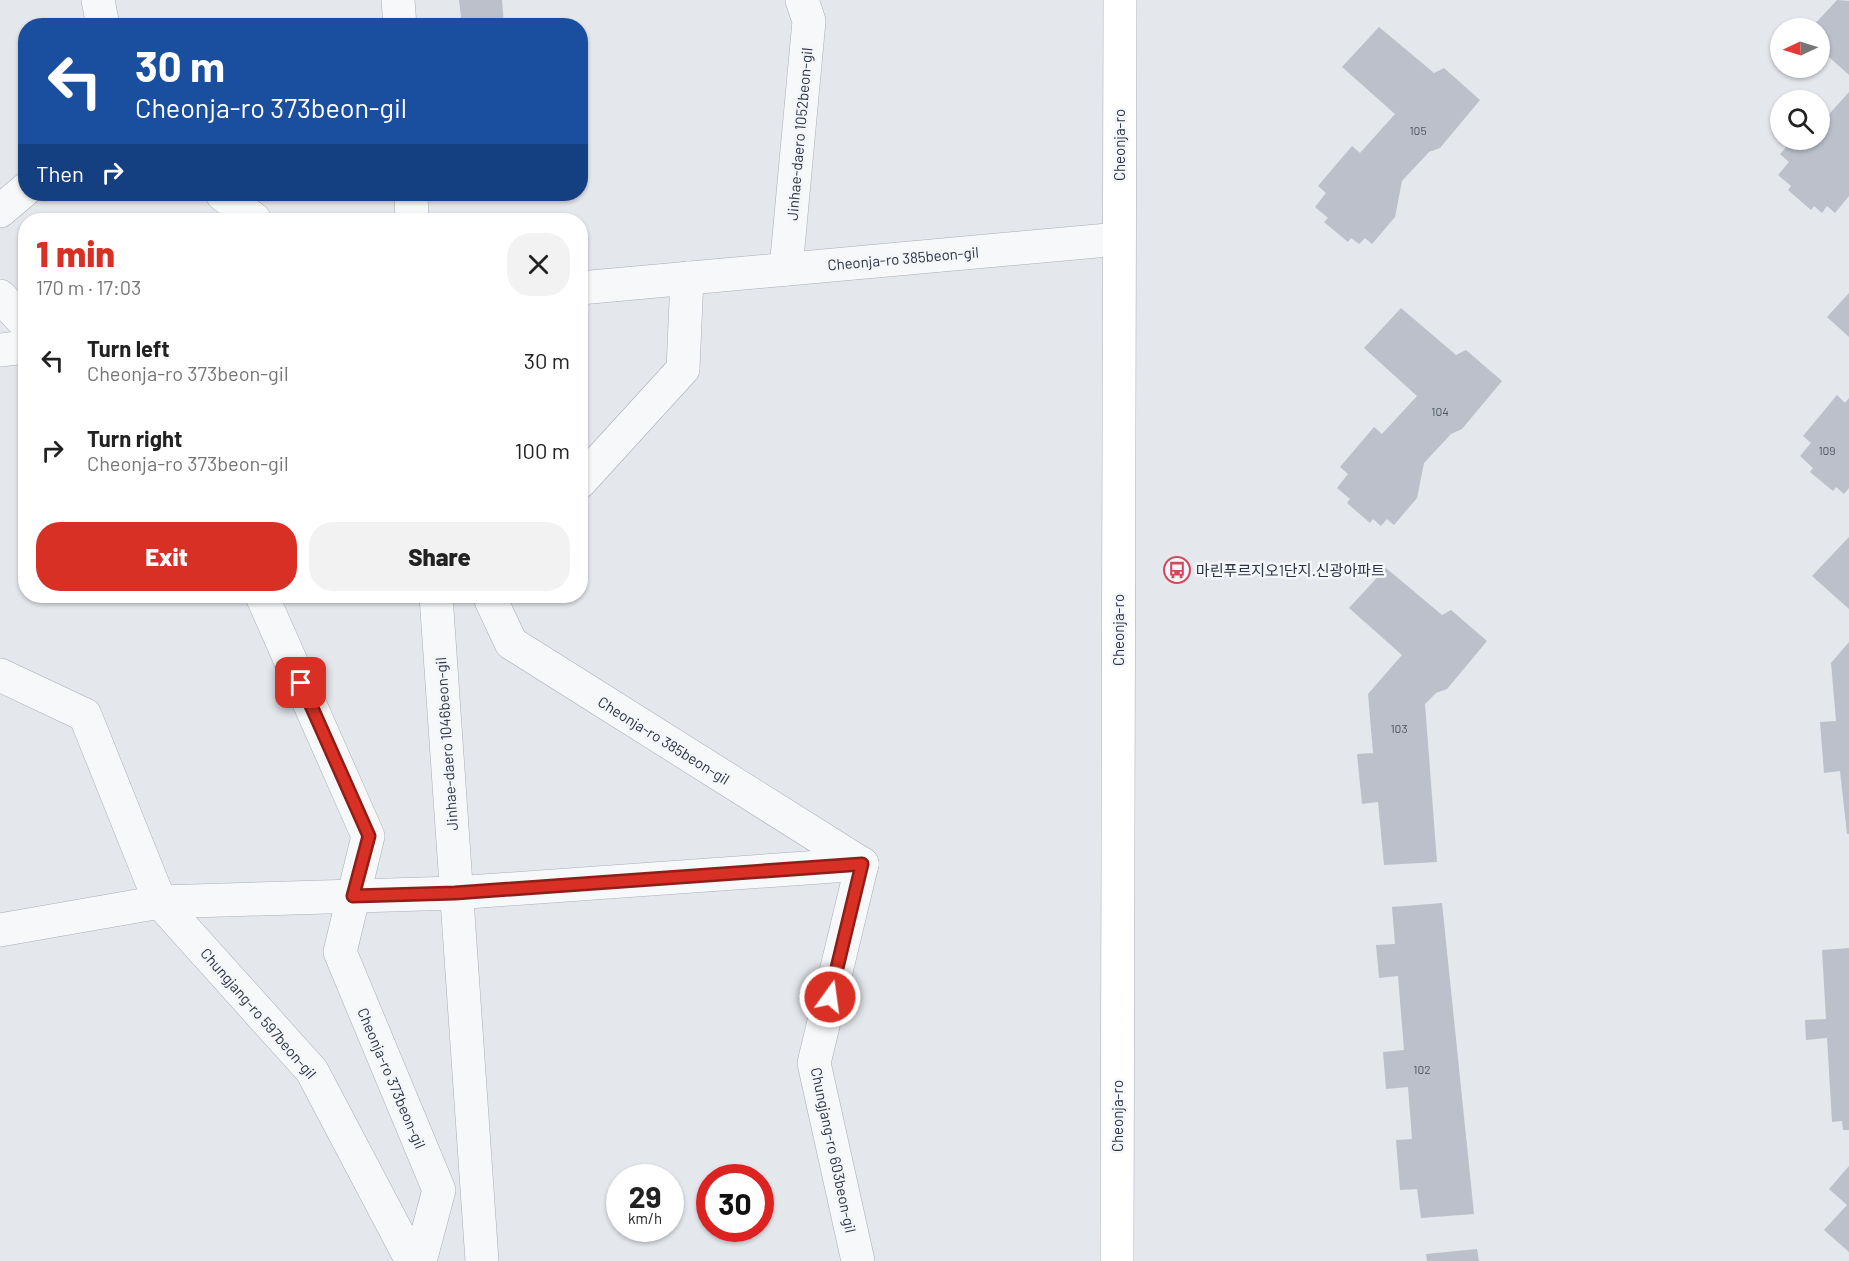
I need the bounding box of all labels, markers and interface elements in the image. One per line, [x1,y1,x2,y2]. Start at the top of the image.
north arrow [1770,18,1830,78]
map controls [1770,18,1830,150]
text: 30 m [135,40,225,90]
icon: left [36,42,114,120]
street label: Jinhae-daero 1052beon-gil [782,47,816,221]
button: search [1770,90,1830,150]
text: Cheonja-ro 373beon-gil [135,91,407,123]
street label: Cheonja-ro [1110,109,1128,181]
house number: 105 [1409,123,1427,137]
icon: right [96,156,129,189]
text: Then [36,160,84,186]
text: 1 min [36,231,115,274]
button: close [507,233,570,296]
street label: Cheonja-ro 385beon-gil [827,242,979,274]
text: 170 m · 17:03 [36,275,141,299]
text: Turn left [87,335,170,361]
icon: left [36,344,69,377]
text: 30 m [524,347,570,373]
text: Cheonja-ro 373beon-gil [87,361,289,385]
house number: 104 [1431,404,1449,418]
text: Turn right [87,425,182,451]
icon: right [36,434,69,467]
text: 100 m [515,437,570,463]
house number: 109 [1818,443,1836,457]
text: Cheonja-ro 373beon-gil [87,451,289,475]
button: Exit [36,522,297,591]
button: Share [309,522,570,591]
bus stop icon: 마린푸르지오1단지.신광아파트 [1162,555,1192,585]
place label: 마린푸르지오1단지.신광아파트 [1196,561,1385,579]
street label: Cheonja-ro [1109,594,1127,666]
pin [275,657,326,708]
street label: Jinhae-daero 1046beon-gil [431,657,461,831]
icon: arrive [284,666,317,699]
street label: Cheonja-ro 385beon-gil [595,692,733,788]
house number: 103 [1390,721,1408,735]
street label: Chungjang-ro 597beon-gil [197,944,321,1082]
position arrow [798,965,862,1029]
street label: Cheonja-ro 373beon-gil [354,1005,430,1151]
house number: 102 [1413,1062,1431,1076]
street label: Chungjang-ro 603beon-gil [808,1066,860,1234]
street label: Cheonja-ro [1108,1080,1126,1152]
speed limit sign: 30 [696,1164,774,1242]
text: 29 [629,1178,661,1214]
text: km/h [628,1209,662,1227]

